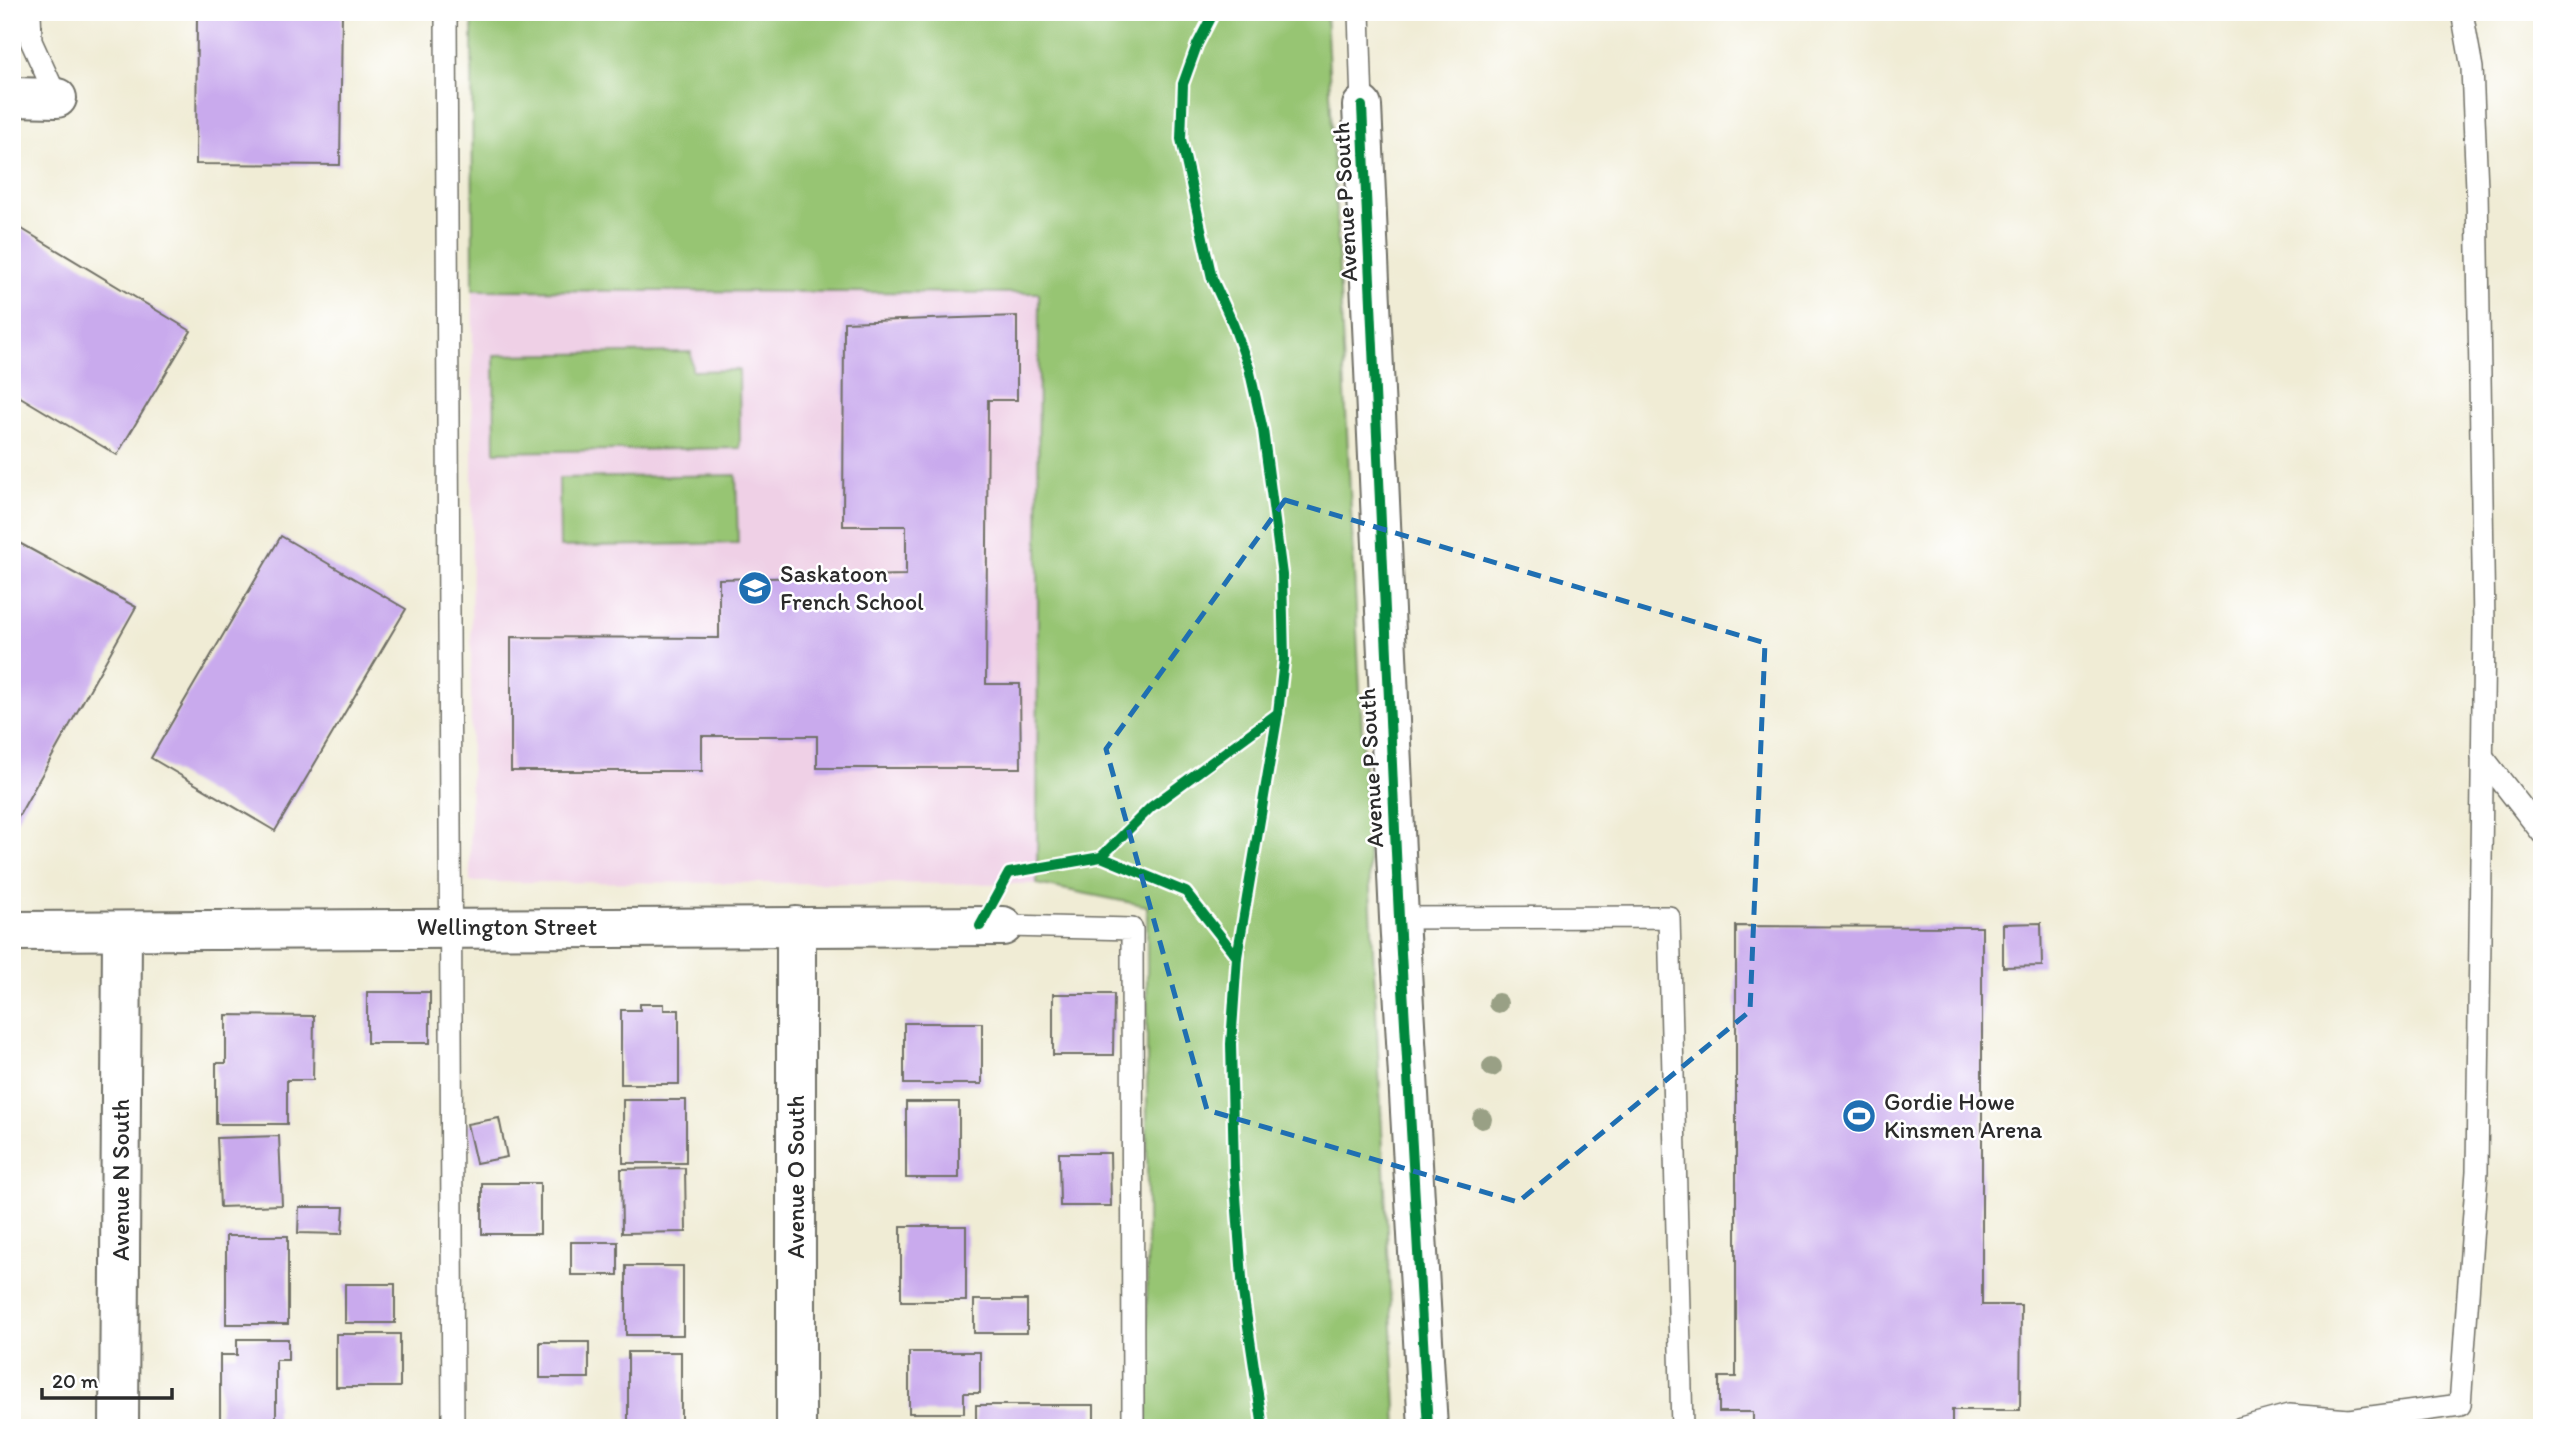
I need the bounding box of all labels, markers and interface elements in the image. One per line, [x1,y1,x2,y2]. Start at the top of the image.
street label: Avenue P South [1326,122,1363,283]
place label: Saskatoon French School [780,559,924,616]
school or university icon: Saskatoon French School [736,569,774,607]
street label: Avenue P South [1352,688,1389,849]
street label: Wellington Street [417,912,597,941]
place label: Gordie Howe Kinsmen Arena [1884,1087,2043,1144]
street label: Avenue O South [781,1095,810,1259]
sports icon: Gordie Howe Kinsmen Arena [1840,1097,1878,1135]
street label: Avenue N South [106,1099,135,1261]
scale bar [42,1356,172,1400]
text: 20 m [52,1368,99,1393]

